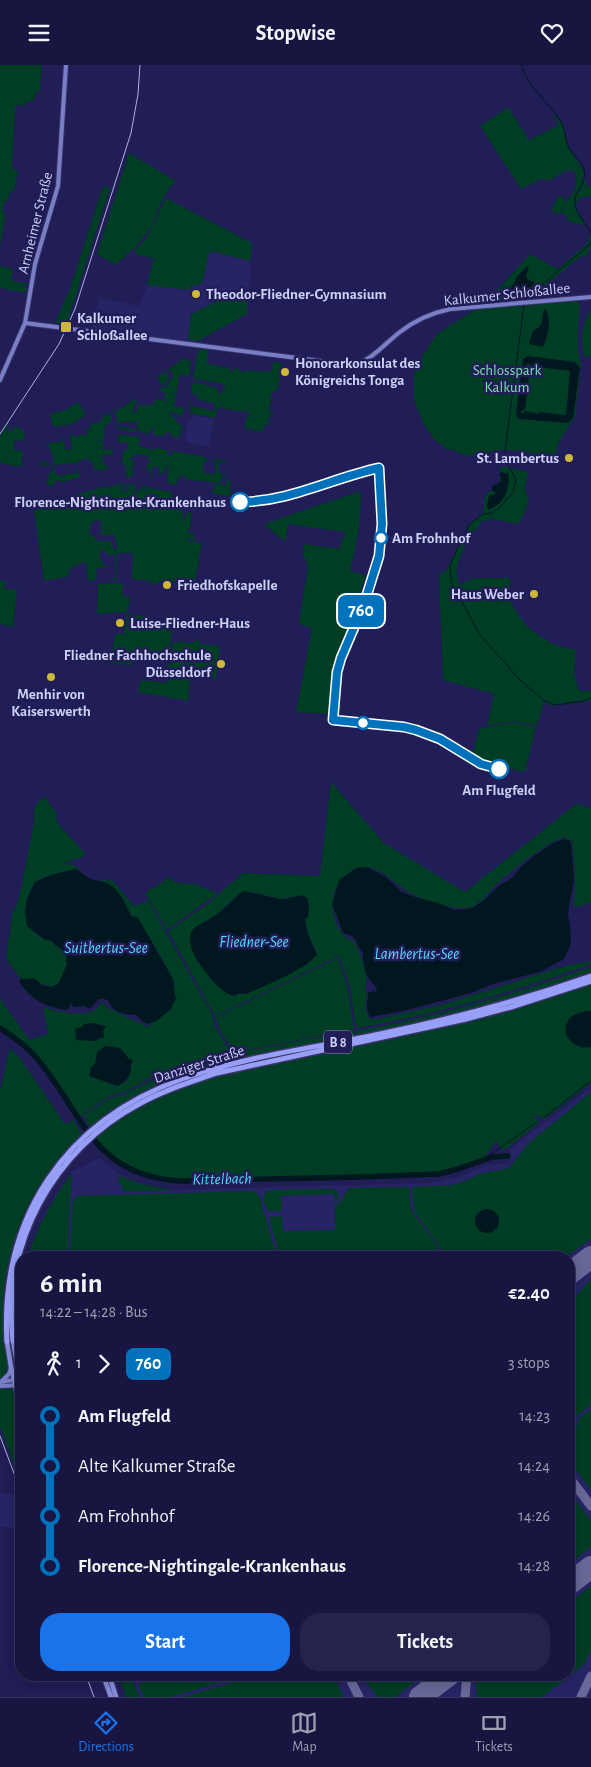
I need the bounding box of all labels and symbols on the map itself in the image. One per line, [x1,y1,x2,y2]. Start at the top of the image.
street label: Arnheimer Straße [16,171,55,276]
street label: Kalkumer Schloßallee [443,280,571,309]
place label: Theodor-Fliedner-Gymnasium [206,287,386,302]
marker: Theodor-Fliedner-Gymnasium [190,288,202,300]
place label: Kalkumer Schloßallee [77,311,147,343]
marker: Kalkumer Schloßallee [59,320,73,334]
place label: Honorarkonsulat des Königreichs Tonga [295,356,420,388]
park label: Schlosspark Kalkum [473,363,541,395]
marker: Honorarkonsulat des Königreichs Tonga [279,366,291,378]
place label: St. Lambertus [476,451,559,466]
marker: St. Lambertus [563,452,575,464]
marker: Florence-Nightingale-Krankenhaus [230,492,250,512]
place label: Florence-Nightingale-Krankenhaus [14,495,226,510]
marker: Am Frohnhof [374,531,388,545]
place label: Am Frohnhof [392,531,471,546]
place label: Friedhofskapelle [177,578,278,593]
marker: Friedhofskapelle [161,579,173,591]
place label: Haus Weber [451,587,525,602]
marker: Haus Weber [528,588,540,600]
line badge: 760 [332,595,390,627]
place label: Luise-Fliedner-Haus [130,616,250,631]
marker: Luise-Fliedner-Haus [114,617,126,629]
place label: Fliedner Fachhochschule Düsseldorf [64,648,212,680]
marker: Fliedner Fachhochschule Düsseldorf [215,658,227,670]
marker: Menhir von Kaiserswerth [45,671,57,683]
place label: Menhir von Kaiserswerth [11,687,91,719]
unlabelled marker [356,716,370,730]
marker: Am Flugfeld [489,759,509,779]
place label: Am Flugfeld [462,783,536,798]
water label: Fliedner-See [219,934,289,950]
water label: Suitbertus-See [64,940,148,956]
water label: Lambertus-See [375,946,459,962]
road number: B 8 [324,1031,352,1054]
street label: Danziger Straße [152,1043,246,1086]
water label: Kittelbach [192,1170,252,1188]

